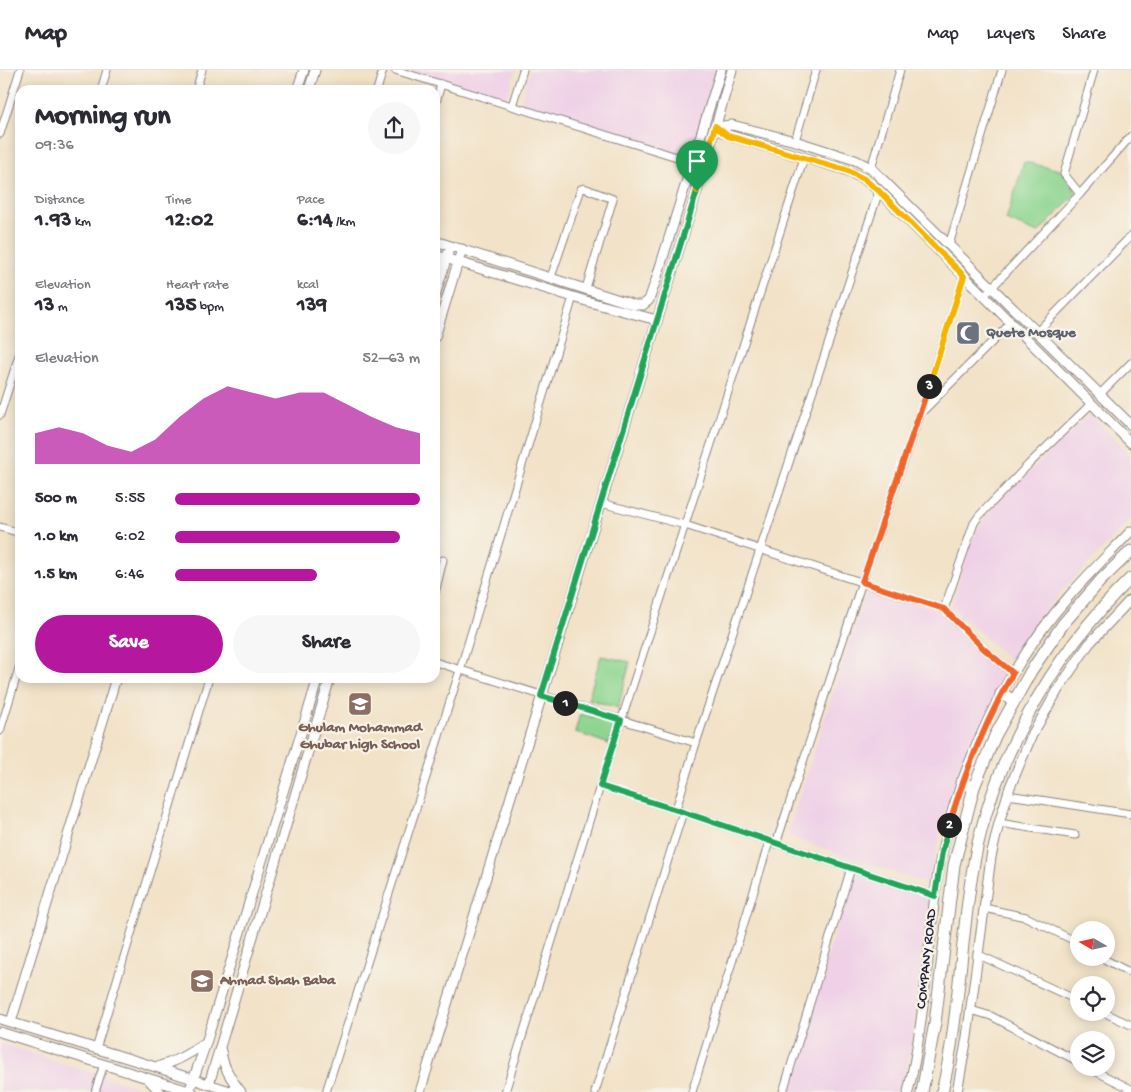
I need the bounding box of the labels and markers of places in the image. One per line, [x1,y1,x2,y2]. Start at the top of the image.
pin [676,140,718,191]
mosque icon: Quete Mosque [955,320,981,346]
place label: Quete Mosque [986,324,1077,342]
pin: 3 [916,374,942,398]
pin: 1 [552,690,578,716]
school or university icon: Ghulam Mohammad Ghubar high School [347,691,373,717]
place label: Ghulam Mohammad Ghubar high School [298,719,424,754]
pin: 2 [936,812,962,838]
school or university icon: Ahmad Shah Baba [189,968,215,994]
place label: Ahmad Shah Baba [219,972,336,990]

